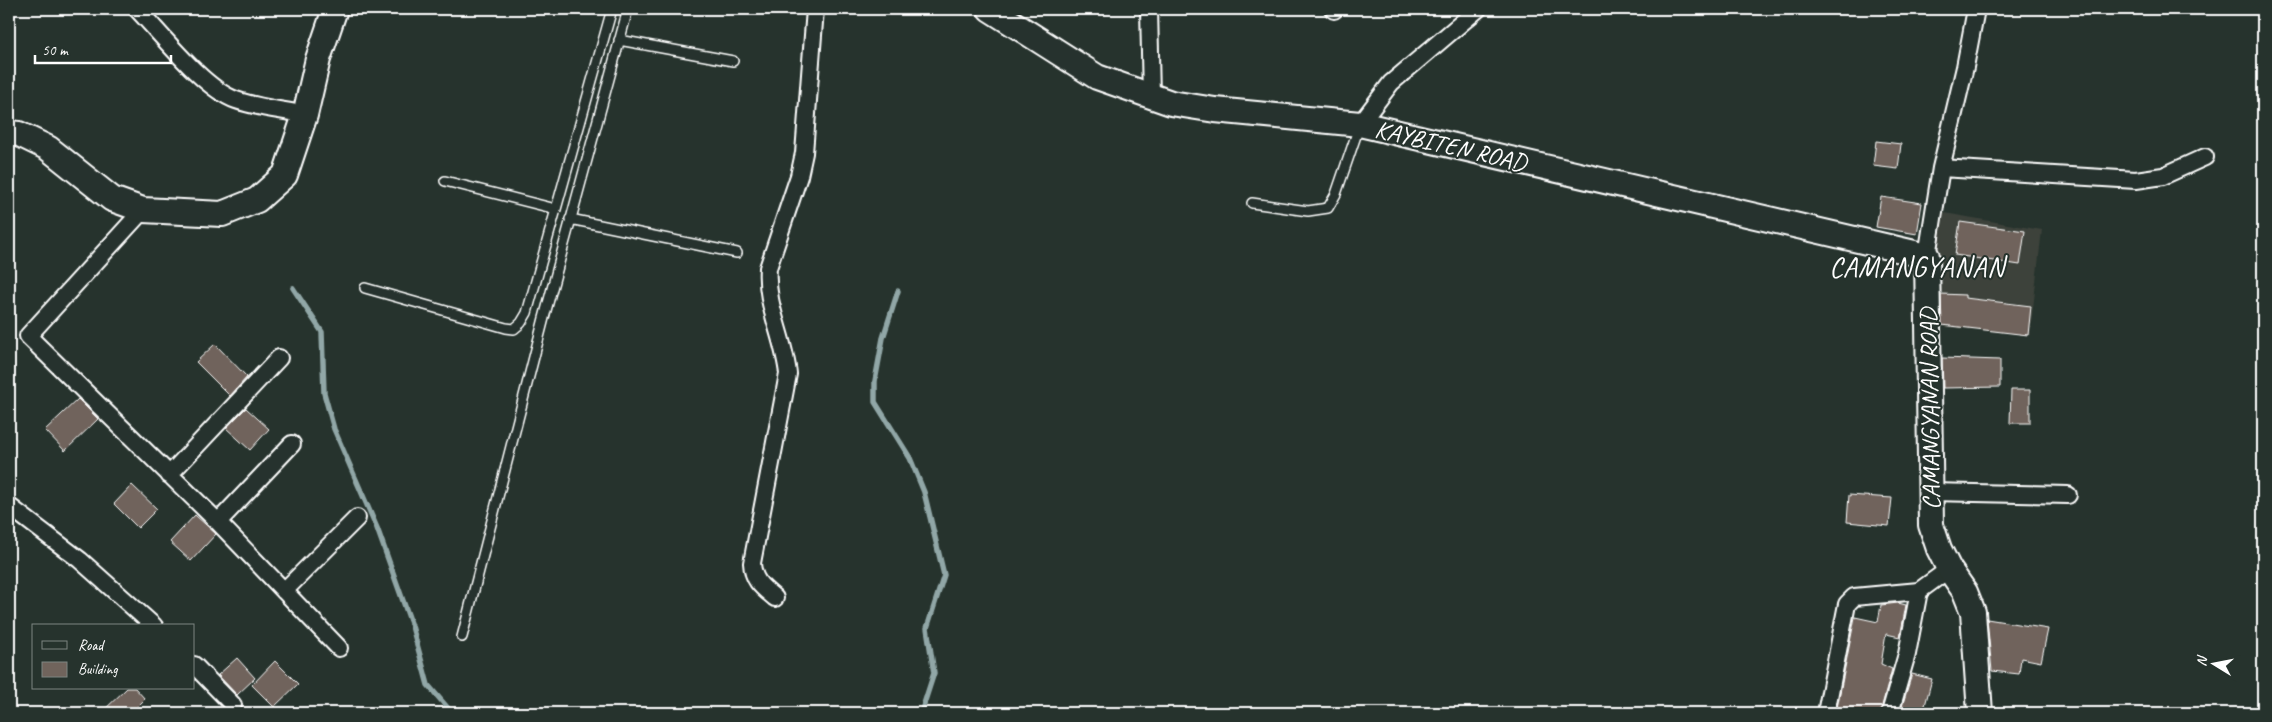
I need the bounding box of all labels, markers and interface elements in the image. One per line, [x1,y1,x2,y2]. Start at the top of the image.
scale bar [35,32,171,64]
text: 50 m [42,41,69,60]
street label: KAYBITEN ROAD [1372,113,1532,179]
district label: CAMANGYANAN [1829,249,2008,284]
street label: CAMANGYANAN ROAD [1912,305,1948,510]
legend [32,624,195,690]
text: Road [78,636,105,655]
north arrow [2190,640,2240,690]
text: N [2193,654,2211,668]
text: Building [78,660,118,679]

